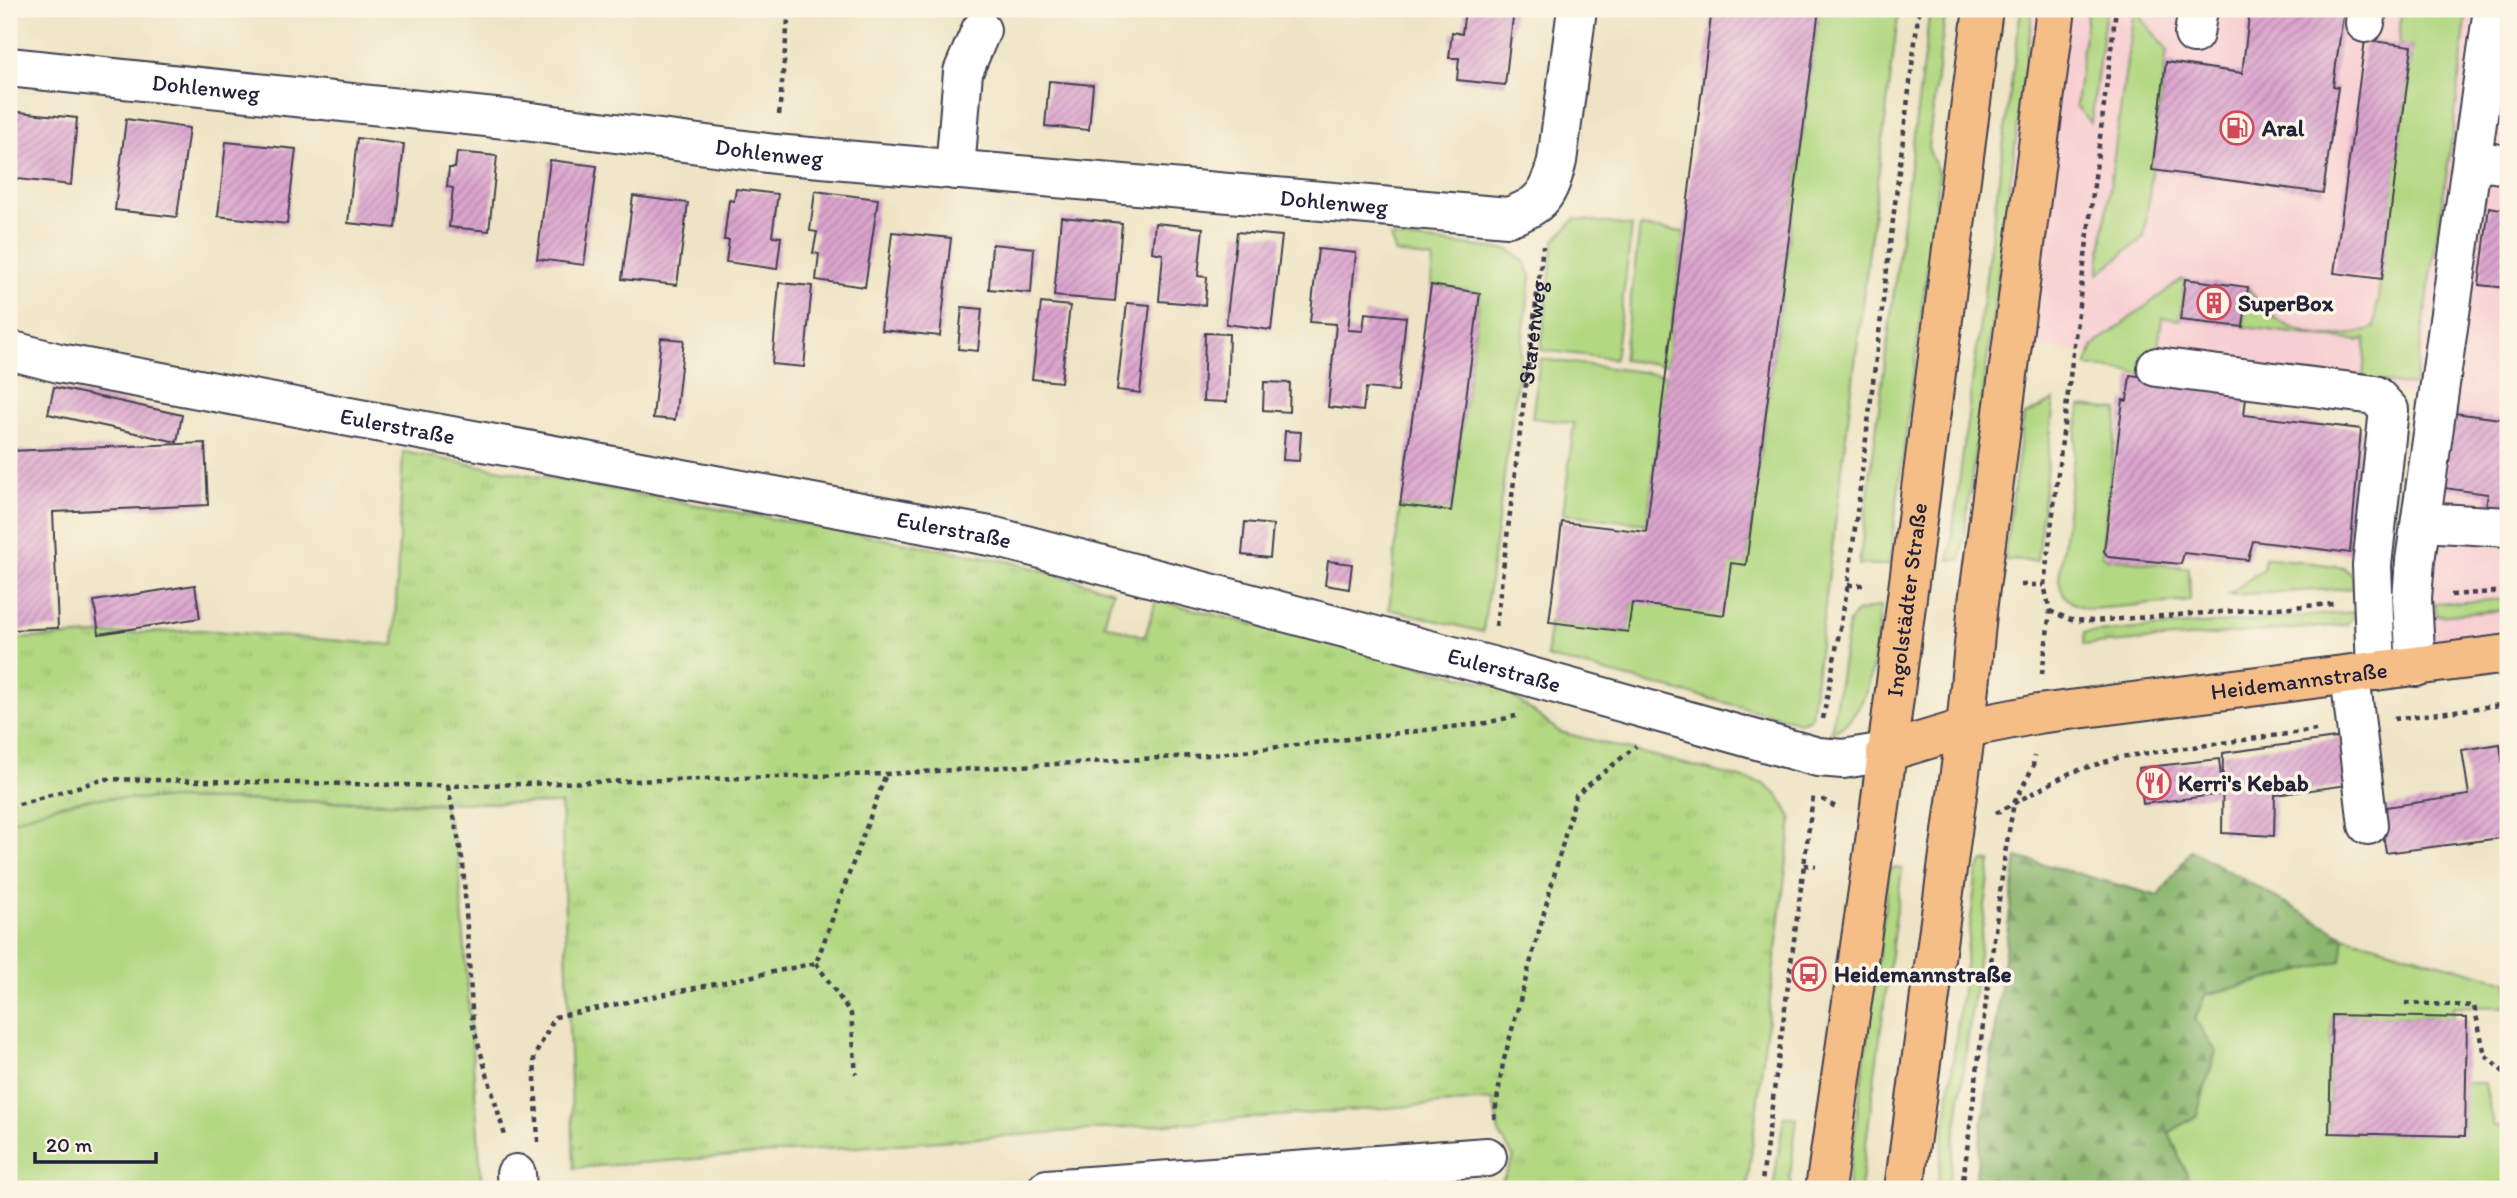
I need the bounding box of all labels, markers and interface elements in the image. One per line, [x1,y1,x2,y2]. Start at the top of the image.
street label: Dohlenweg [151,68,262,107]
fuel station icon: Aral [2218,109,2256,147]
place label: Aral [2261,114,2305,142]
street label: Dohlenweg [714,132,825,172]
street label: Dohlenweg [1279,183,1389,221]
street label: Starenweg [1512,278,1553,386]
building icon: SuperBox [2195,284,2233,322]
place label: SuperBox [2238,289,2334,317]
street label: Eulerstraße [338,402,457,450]
street label: Ingolstädter Straße [1880,501,1933,698]
street label: Eulerstraße [894,505,1014,555]
street label: Eulerstraße [1445,641,1564,699]
street label: Heidemannstraße [2209,656,2389,706]
restaurant icon: Kerri's Kebab [2135,764,2173,802]
place label: Kerri's Kebab [2178,769,2309,797]
bus stop icon: Heidemannstraße [1790,955,1828,993]
place label: Heidemannstraße [1834,960,2012,988]
scale bar [35,1121,156,1165]
text: 20 m [46,1132,93,1157]

